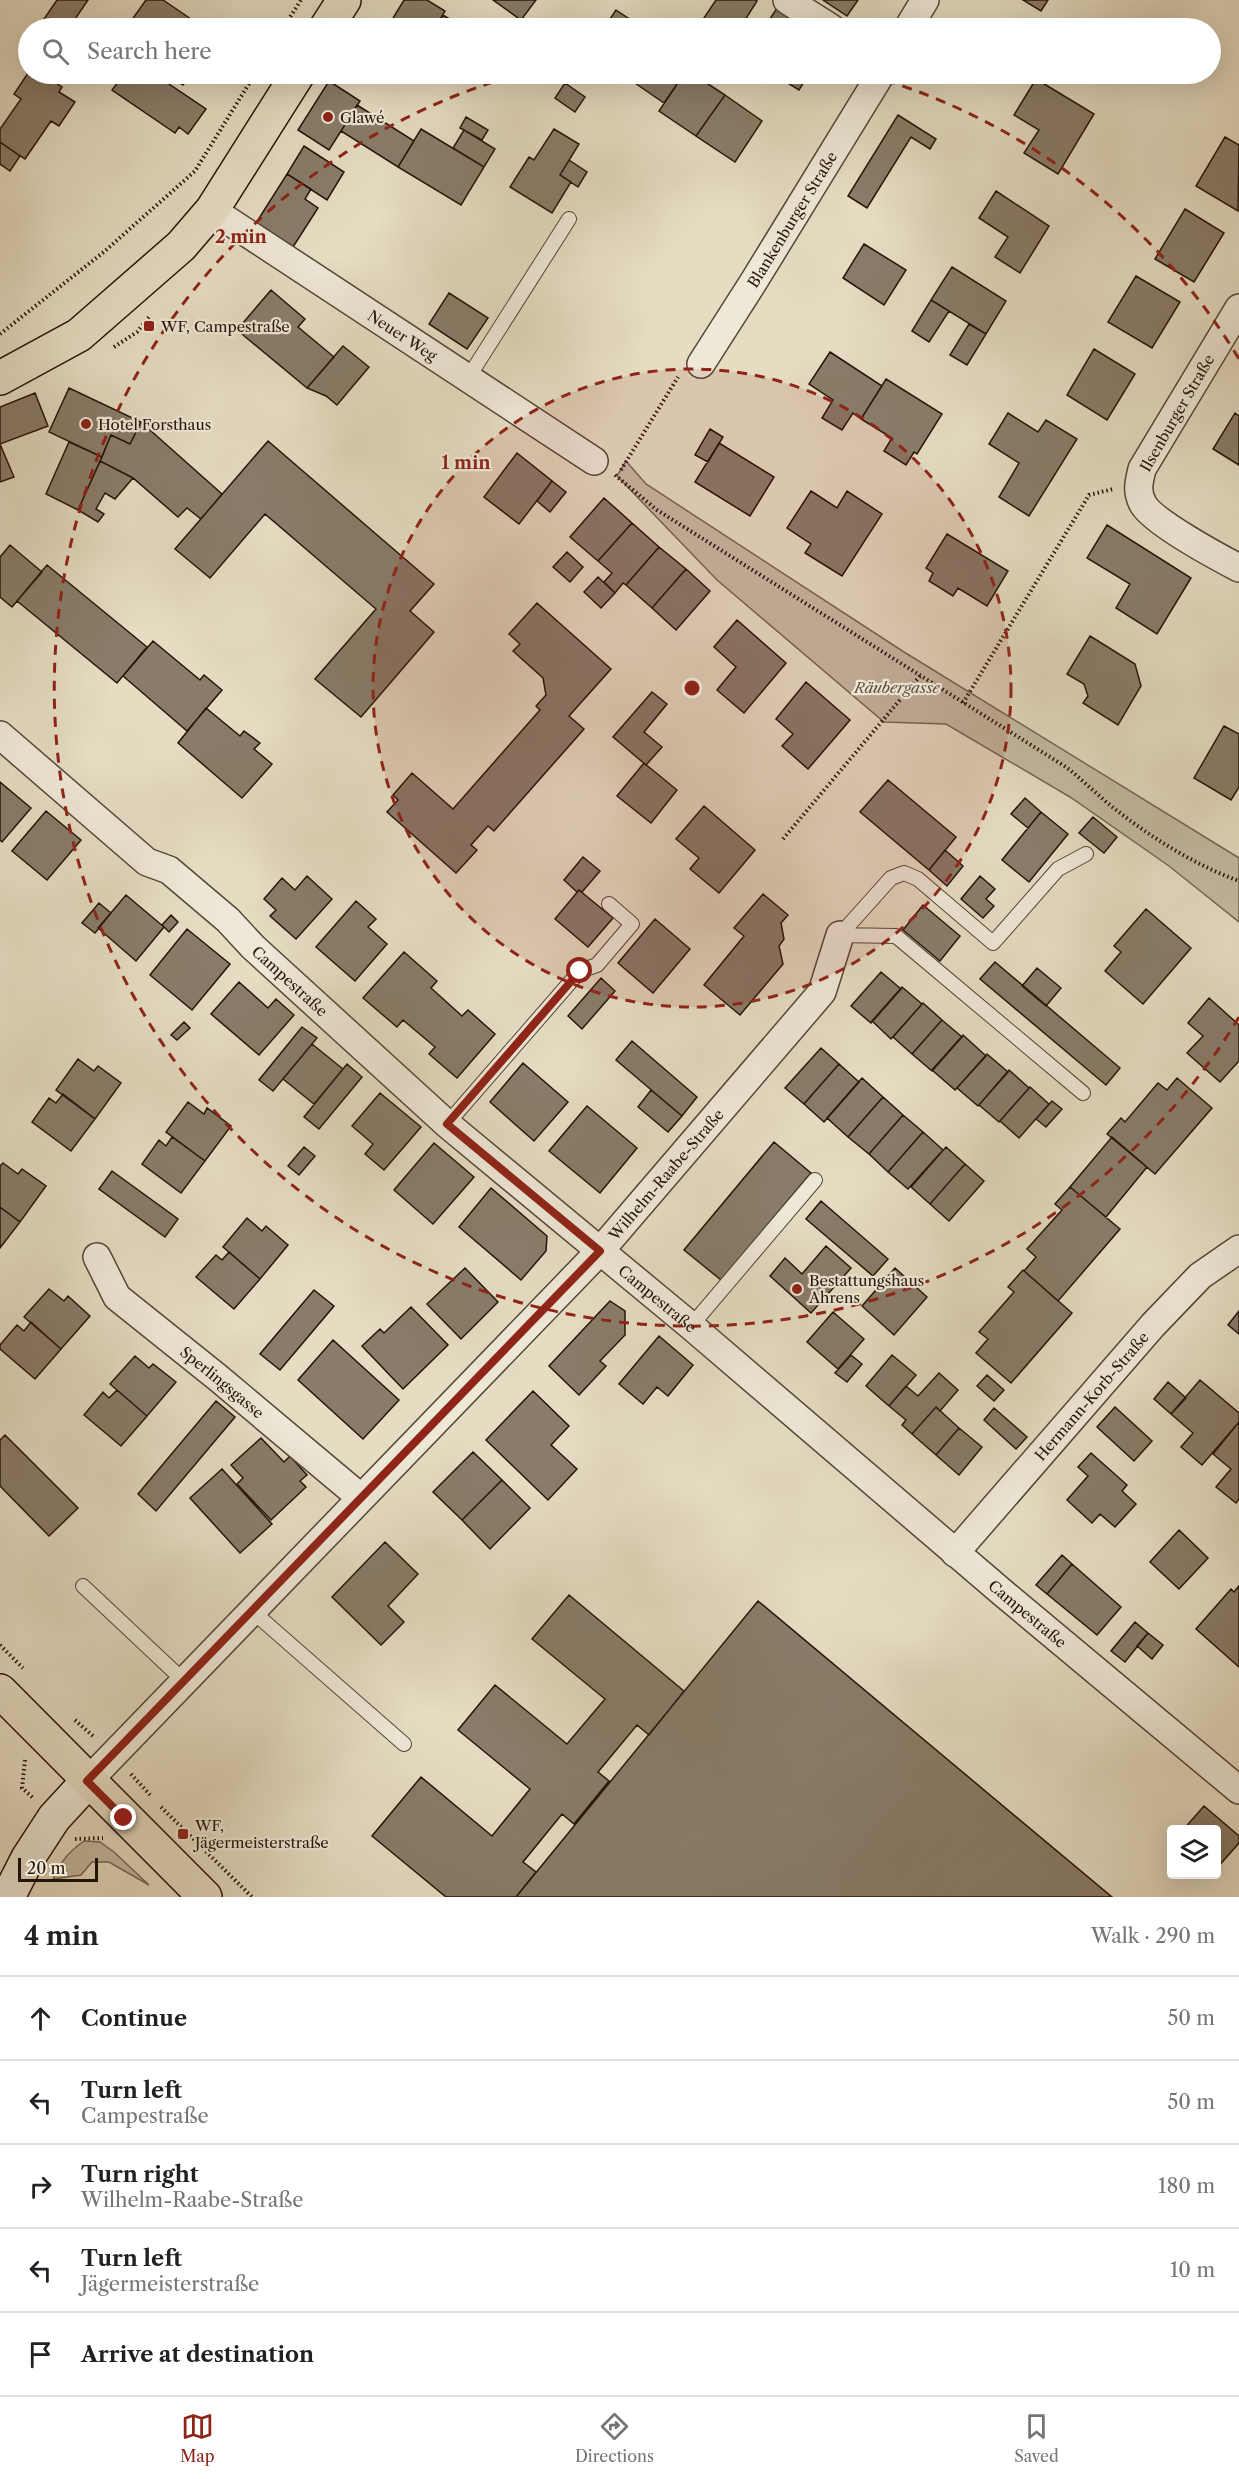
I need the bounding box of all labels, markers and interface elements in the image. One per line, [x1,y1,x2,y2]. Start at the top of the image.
search box [18,18,1221,84]
icon: search [39,35,72,68]
text: Search here [87,38,212,65]
place label: Glawé [340,108,384,127]
marker: Glawé [321,110,335,124]
street label: Blankenburger Straße [743,148,841,291]
text: 2 min [215,226,268,248]
street label: Neuer Weg [364,306,441,365]
place label: WF, Campestraße [160,317,290,336]
marker: WF, Campestraße [142,319,156,333]
street label: Ilsenburger Straße [1136,351,1218,475]
place label: Hotel Forsthaus [98,415,211,434]
marker: Hotel Forsthaus [79,417,93,431]
text: 1 min [441,452,491,474]
centre of rings [682,678,702,698]
park label: Räubergasse [853,678,940,697]
street label: Campestraße [248,941,332,1020]
route start [566,957,592,983]
street label: Wilhelm-Raabe-Straße [604,1105,727,1245]
street label: Campestraße [615,1261,701,1336]
place label: Bestattungshaus Ahrens [808,1271,924,1307]
marker: Bestattungshaus Ahrens [790,1282,804,1296]
street label: Hermann-Korb-Straße [1030,1328,1153,1464]
street label: Sperlingsgasse [176,1342,268,1422]
street label: Campestraße [985,1576,1071,1652]
route end [110,1804,136,1830]
place label: WF, Jägermeisterstraße [193,1816,329,1852]
map controls [1167,1825,1221,1879]
button: layers [1167,1825,1221,1879]
marker: WF, Jägermeisterstraße [176,1827,190,1841]
scale bar [18,1855,98,1882]
text: 20 m [27,1858,66,1878]
text: 4 min [24,1920,99,1952]
text: Walk · 290 m [1091,1924,1215,1948]
icon: ahead [24,2002,57,2035]
text: Continue [81,2005,187,2032]
text: 50 m [1168,2006,1215,2030]
text: Turn left [81,2077,182,2104]
icon: left [24,2086,57,2119]
text: 50 m [1168,2090,1215,2114]
text: Campestraße [81,2104,209,2128]
text: Turn right [81,2161,199,2188]
icon: right [24,2170,57,2203]
text: 180 m [1158,2174,1215,2198]
text: Wilhelm-Raabe-Straße [81,2188,303,2212]
text: Turn left [81,2245,182,2272]
icon: left [24,2254,57,2287]
text: 10 m [1170,2258,1215,2282]
text: Jägermeisterstraße [81,2272,259,2296]
icon: arrive [24,2338,57,2371]
text: Arrive at destination [81,2341,314,2368]
tab: Map [180,2410,215,2466]
tab: Directions [575,2410,654,2466]
tab: Saved [1014,2410,1059,2466]

